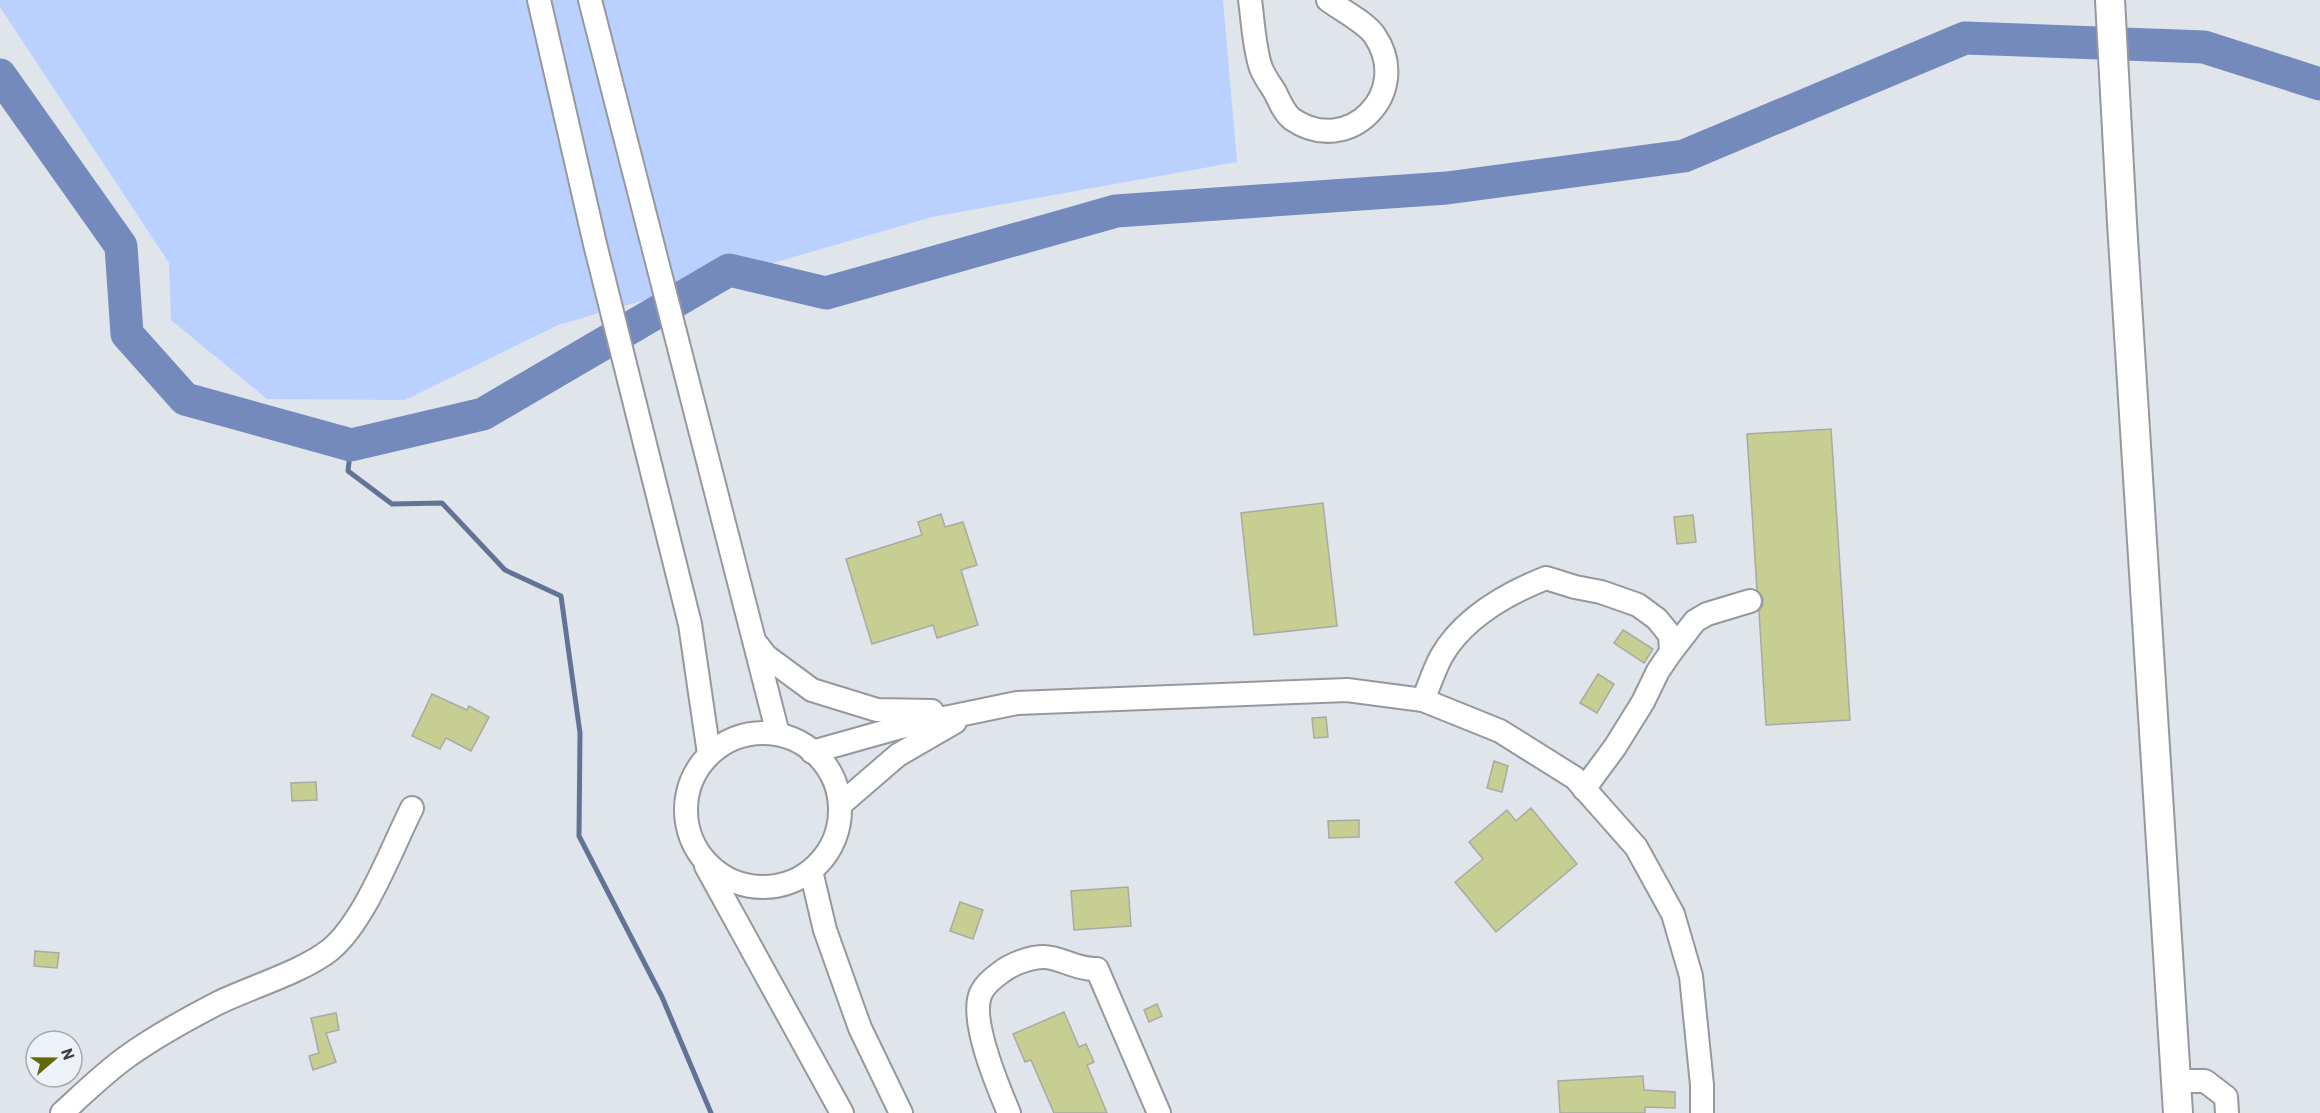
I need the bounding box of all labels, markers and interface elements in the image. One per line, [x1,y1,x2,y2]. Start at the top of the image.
north arrow [24,1029,84,1089]
text: N [58,1045,79,1062]

